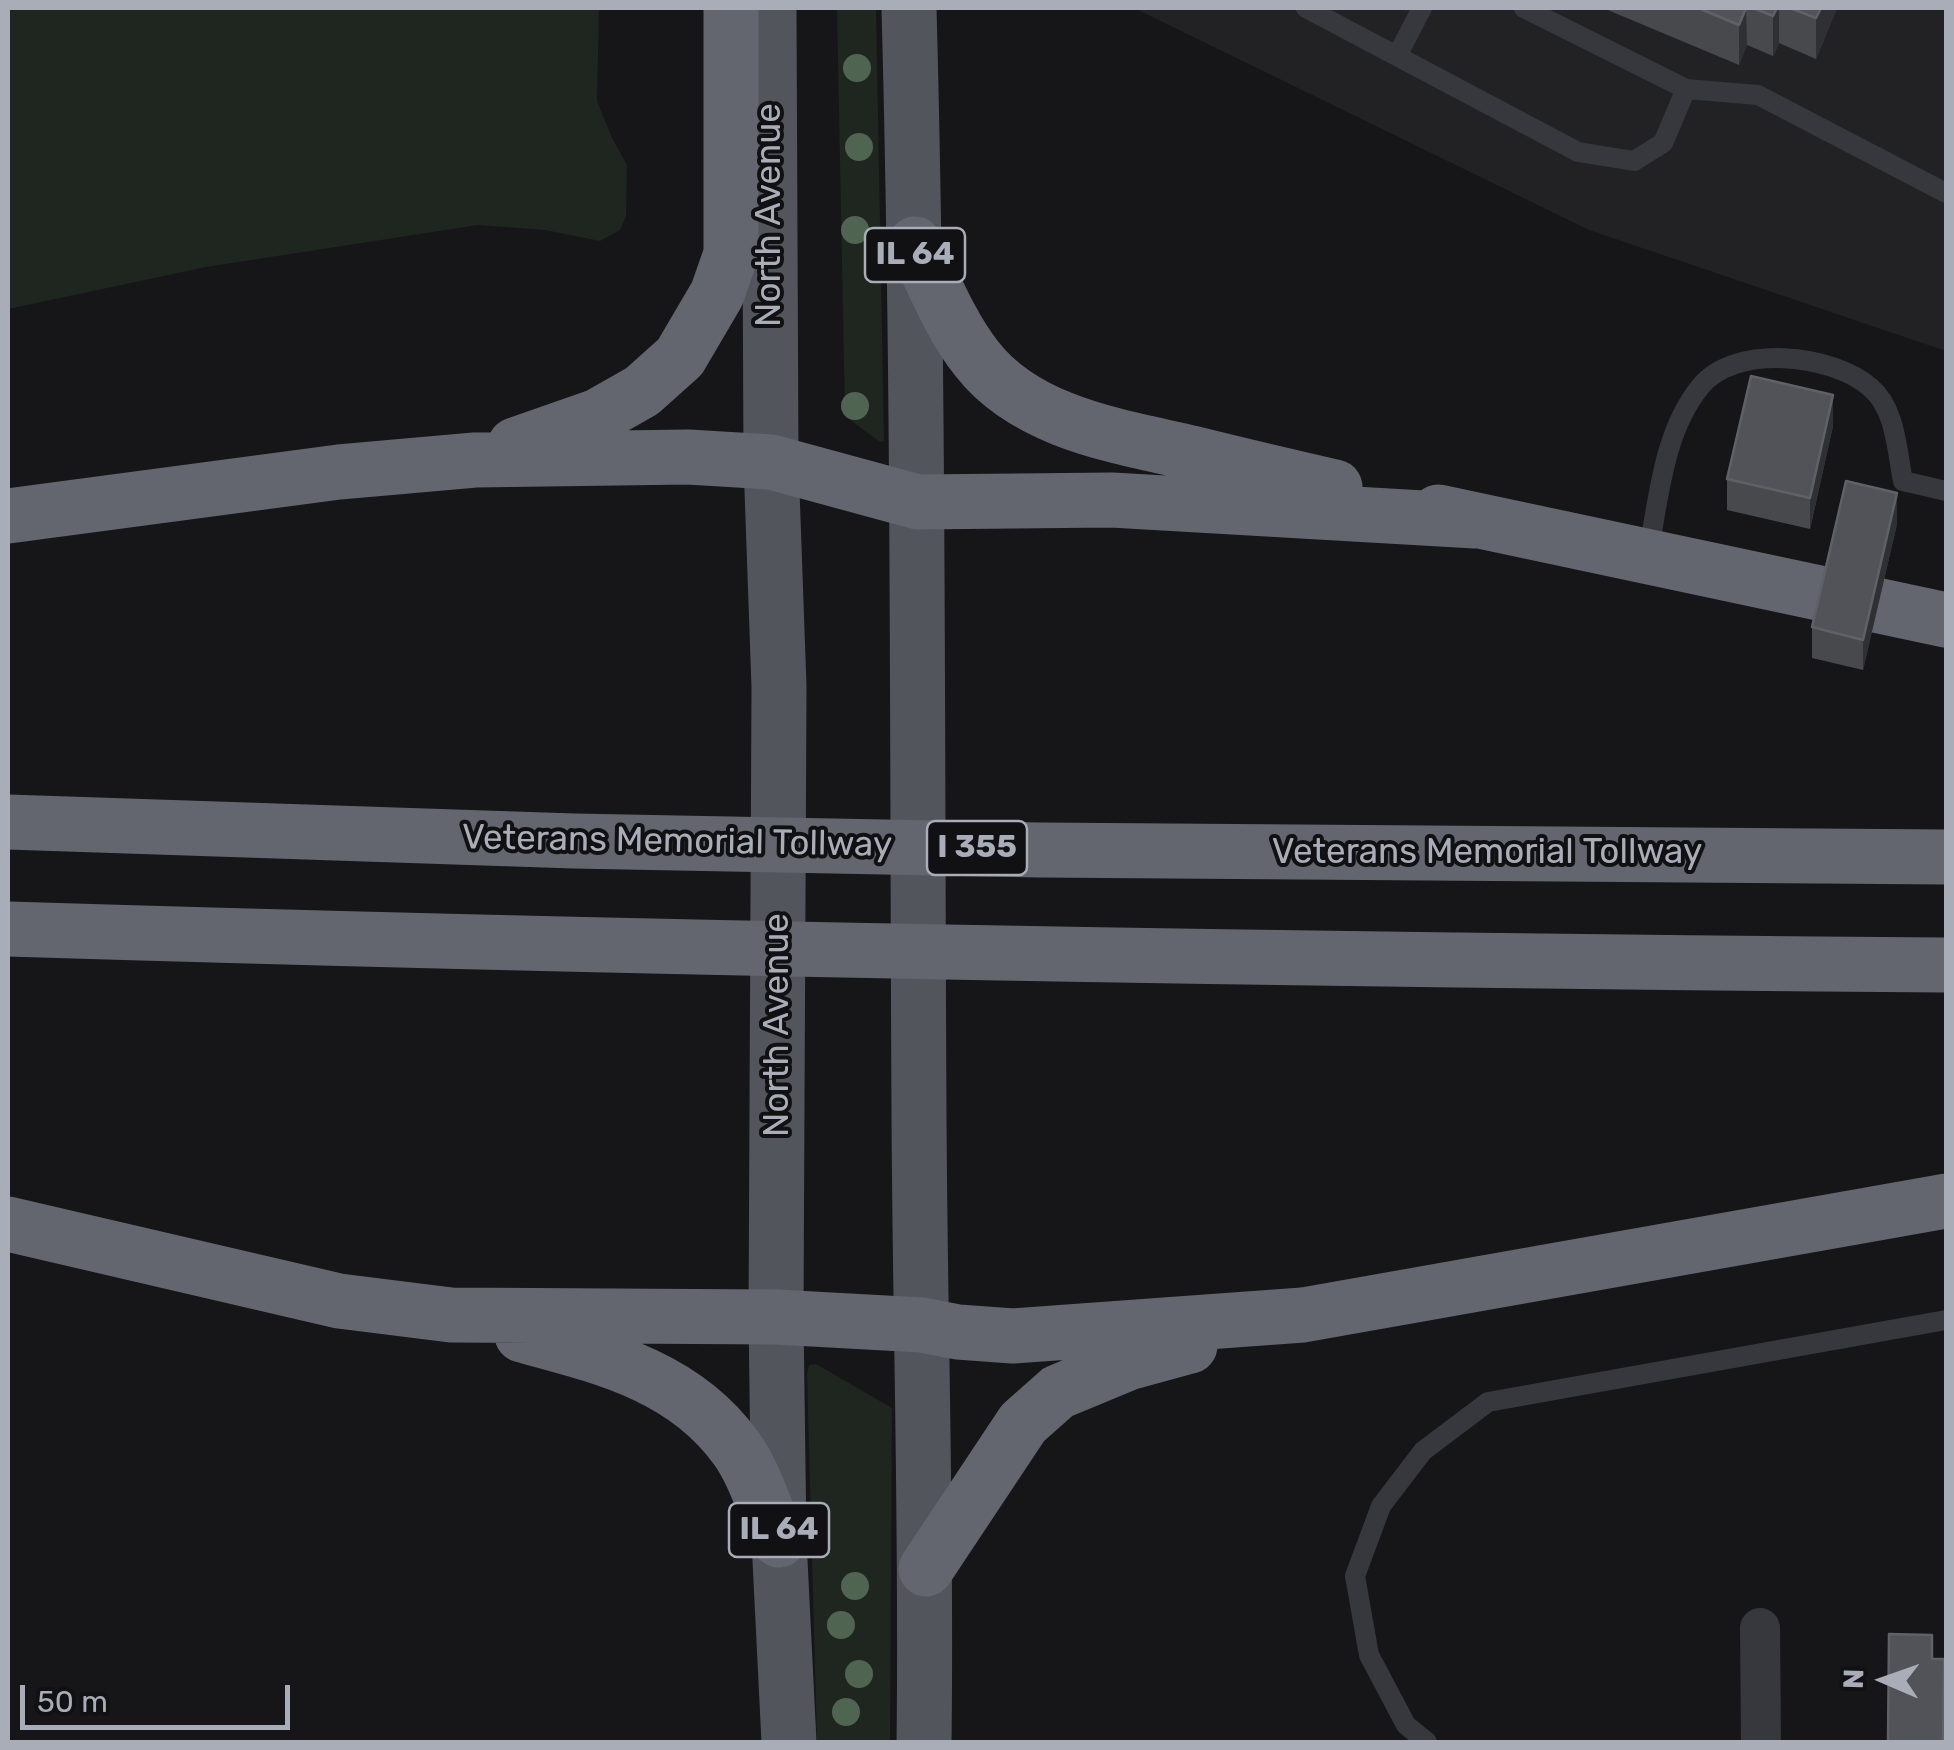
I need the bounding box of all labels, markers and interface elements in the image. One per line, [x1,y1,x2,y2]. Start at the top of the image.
street label: North Avenue [749,103,791,327]
road number: IL 64 [865,228,965,282]
street label: Veterans Memorial Tollway [461,817,893,867]
road number: I 355 [927,821,1027,875]
street label: Veterans Memorial Tollway [1272,832,1702,874]
street label: North Avenue [757,913,799,1137]
road number: IL 64 [729,1503,829,1557]
north arrow [1834,1630,1934,1730]
scale bar [25,1665,295,1727]
text: N [1837,1668,1870,1690]
text: 50 m [37,1684,108,1720]

